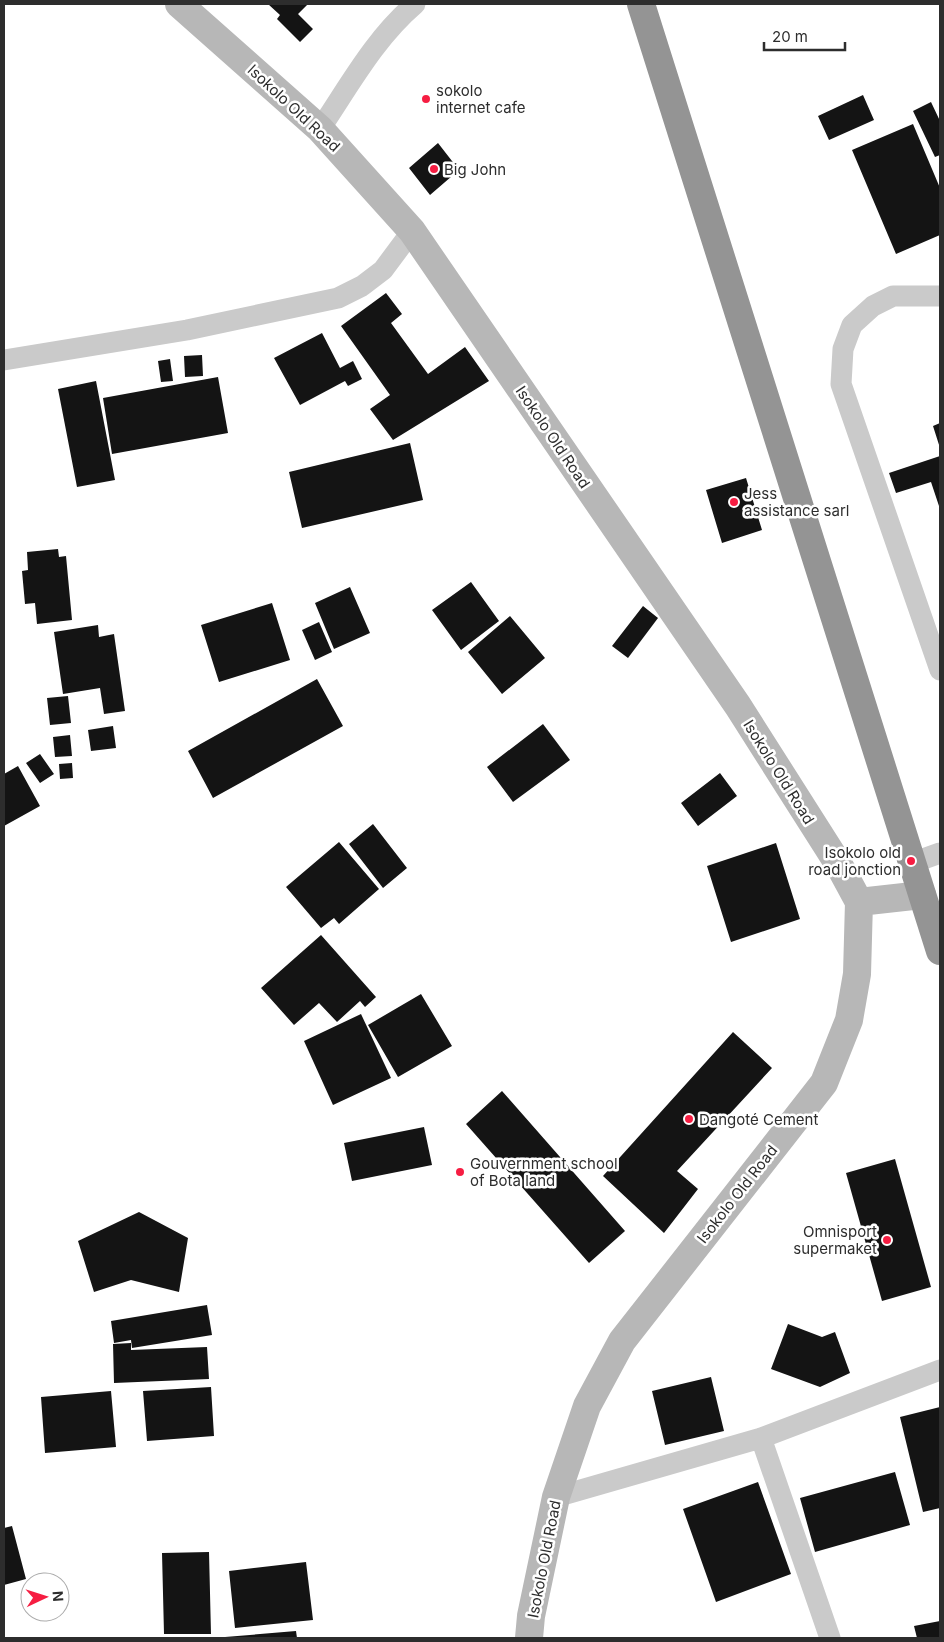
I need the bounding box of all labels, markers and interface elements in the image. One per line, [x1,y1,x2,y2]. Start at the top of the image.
scale bar [764,20,845,52]
text: 20 m [772,27,808,46]
street label: Isokolo Old Road [244,60,344,156]
place label: sokolo internet cafe [436,81,526,117]
marker: sokolo internet cafe [420,93,432,105]
place label: Big John [444,160,506,179]
marker: Big John [428,163,440,175]
street label: Isokolo Old Road [512,382,594,492]
place label: Jess assistance sarl [744,484,849,520]
marker: Jess assistance sarl [728,496,740,508]
street label: Isokolo Old Road [739,716,819,828]
place label: Isokolo old road jonction [808,843,901,879]
marker: Isokolo old road jonction [905,855,917,867]
place label: Dangoté Cement [699,1110,818,1129]
marker: Dangoté Cement [683,1113,695,1125]
street label: Isokolo Old Road [693,1141,781,1247]
place label: Gouvernment school of Bota land [470,1154,618,1190]
marker: Gouvernment school of Bota land [454,1166,466,1178]
place label: Omnisport supermaket [793,1222,877,1258]
marker: Omnisport supermaket [881,1234,893,1246]
street label: Isokolo Old Road [523,1499,565,1619]
north arrow [20,1572,70,1622]
text: N [50,1590,67,1602]

